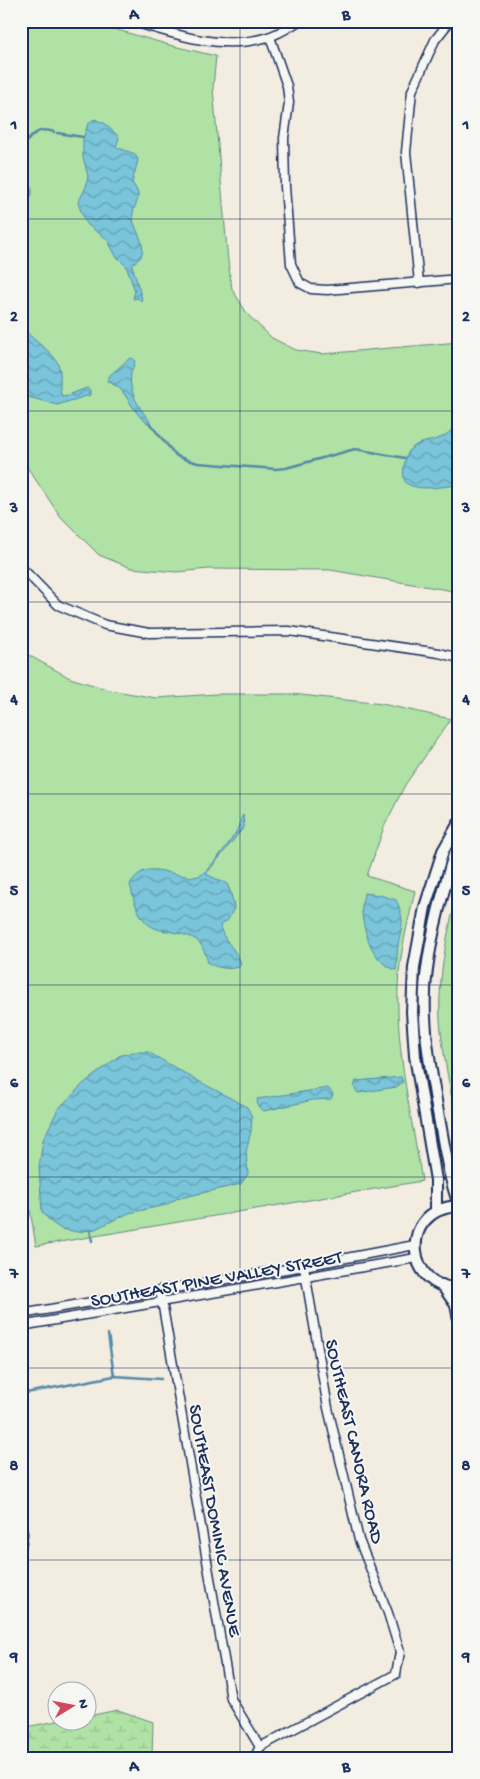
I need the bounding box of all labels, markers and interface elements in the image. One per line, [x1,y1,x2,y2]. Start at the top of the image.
text: A [128,7,140,26]
text: B [341,7,351,26]
text: 1 [10,117,17,136]
text: 1 [462,117,469,136]
text: 2 [10,309,18,328]
text: 2 [462,309,470,328]
text: 3 [9,500,18,519]
text: 3 [461,500,470,519]
text: 4 [9,692,18,711]
text: 4 [461,692,470,711]
text: 5 [10,883,19,902]
text: 5 [462,883,471,902]
text: 6 [10,1075,19,1094]
text: 6 [462,1075,471,1094]
street label: SOUTHEAST PINE VALLEY STREET [89,1247,345,1314]
text: 7 [9,1266,19,1285]
text: 7 [461,1266,471,1285]
street label: SOUTHEAST CANORA ROAD [318,1337,387,1547]
street label: SOUTHEAST DOMINIC AVENUE [182,1403,246,1640]
text: 8 [10,1458,19,1477]
text: 8 [462,1458,471,1477]
text: 9 [9,1649,18,1668]
text: 9 [461,1649,470,1668]
north arrow [48,1682,98,1732]
text: N [73,1698,92,1710]
text: A [128,1759,140,1778]
text: B [341,1759,351,1778]

